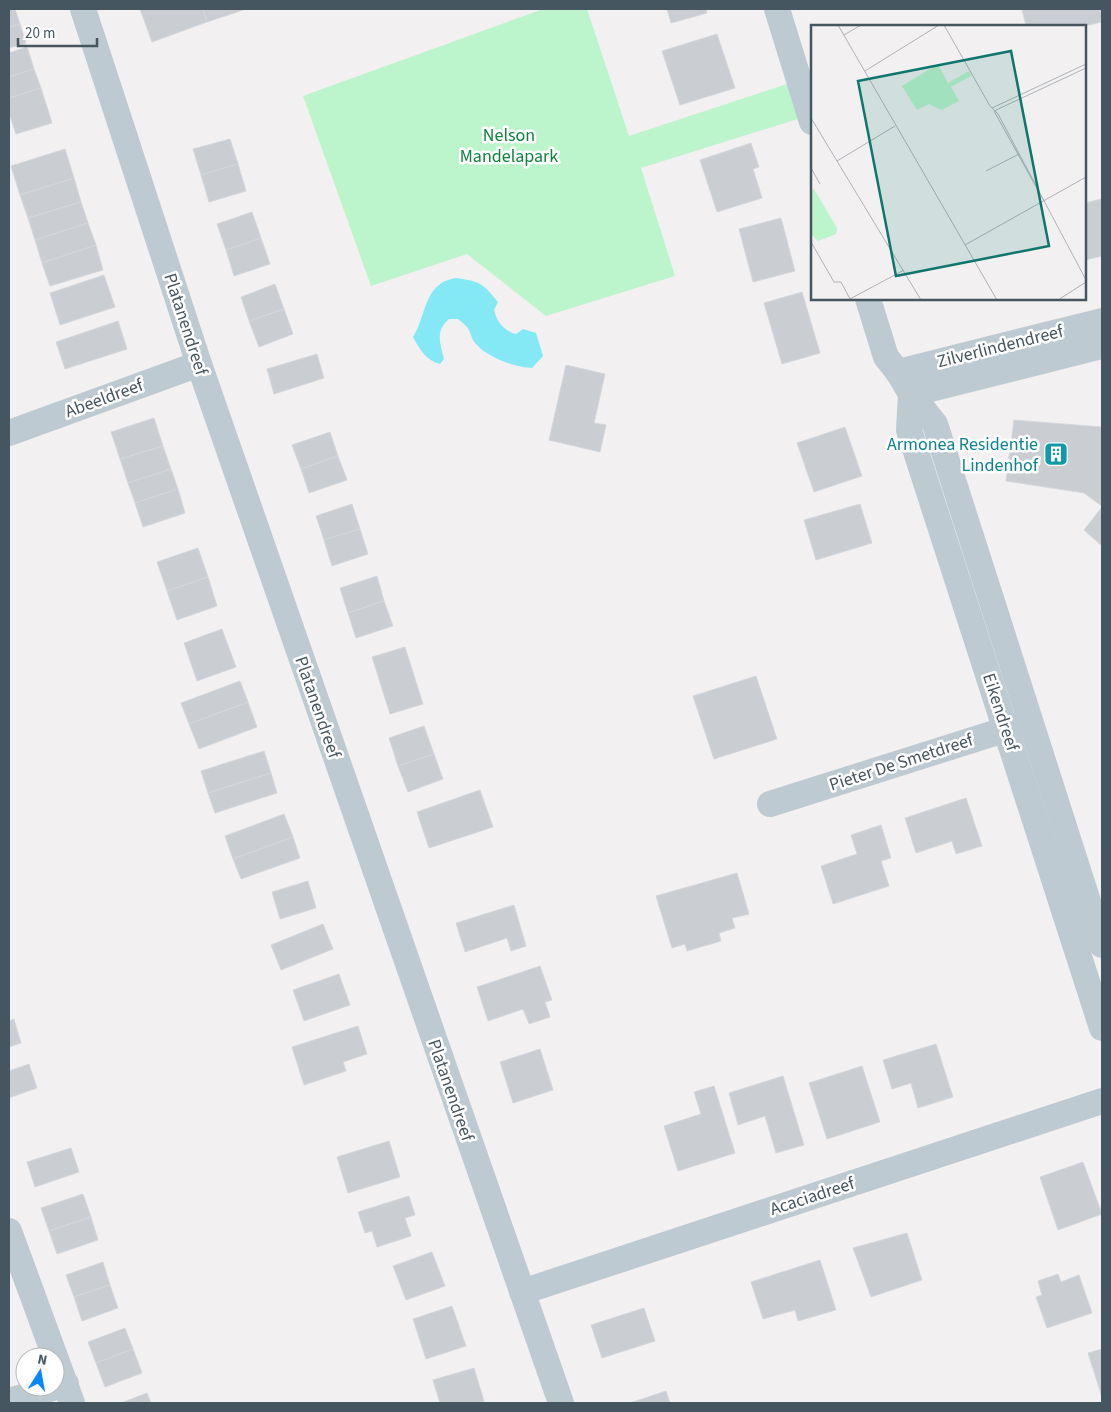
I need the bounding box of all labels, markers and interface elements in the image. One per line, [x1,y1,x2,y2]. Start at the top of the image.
scale bar [18,15,96,47]
text: 20 m [25,23,55,44]
inset map [811,25,1086,300]
park label: Nelson Mandelapark [460,123,558,169]
street label: Platanendreef [157,270,214,379]
street label: Zilverlindendreef [935,319,1066,374]
street label: Abeeldreef [62,373,147,424]
place label: Armonea Residentie Lindenhof [887,432,1039,478]
building icon: Armonea Residentie Lindenhof [1043,441,1069,467]
street label: Platanendreef [288,653,347,762]
street label: Eikendreef [976,670,1025,755]
street label: Pieter De Smetdreef [826,727,977,798]
street label: Platanendreef [421,1036,480,1145]
street label: Acaciadreef [767,1171,858,1222]
north arrow [15,1347,65,1397]
text: N [36,1350,49,1371]

